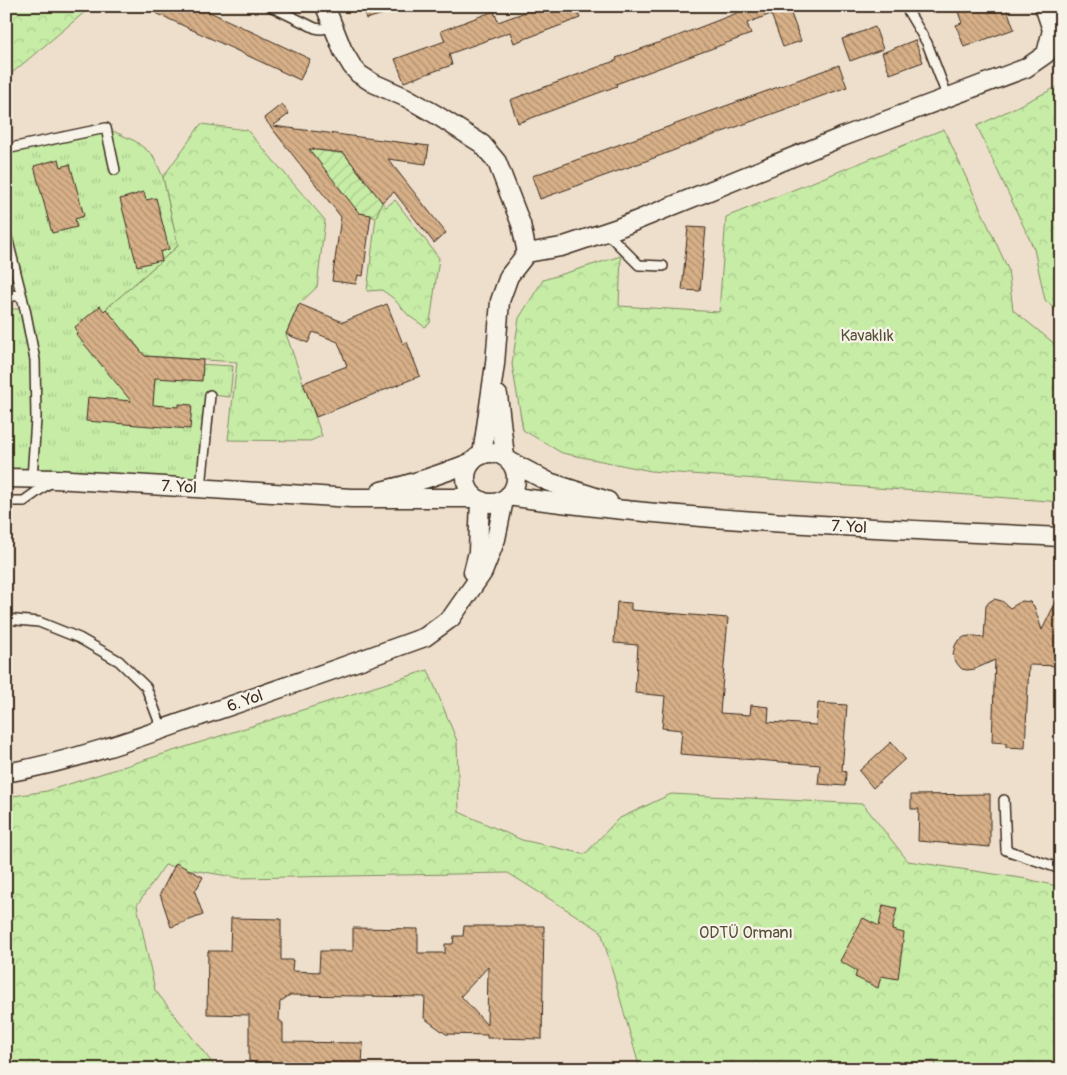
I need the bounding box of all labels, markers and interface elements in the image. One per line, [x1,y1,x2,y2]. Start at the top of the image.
park label: Kavaklık [840,326,894,346]
street label: 7. Yol [161,476,197,498]
street label: 7. Yol [831,516,867,538]
street label: 6. Yol [224,686,266,716]
park label: ODTÜ Ormanı [699,923,793,943]

